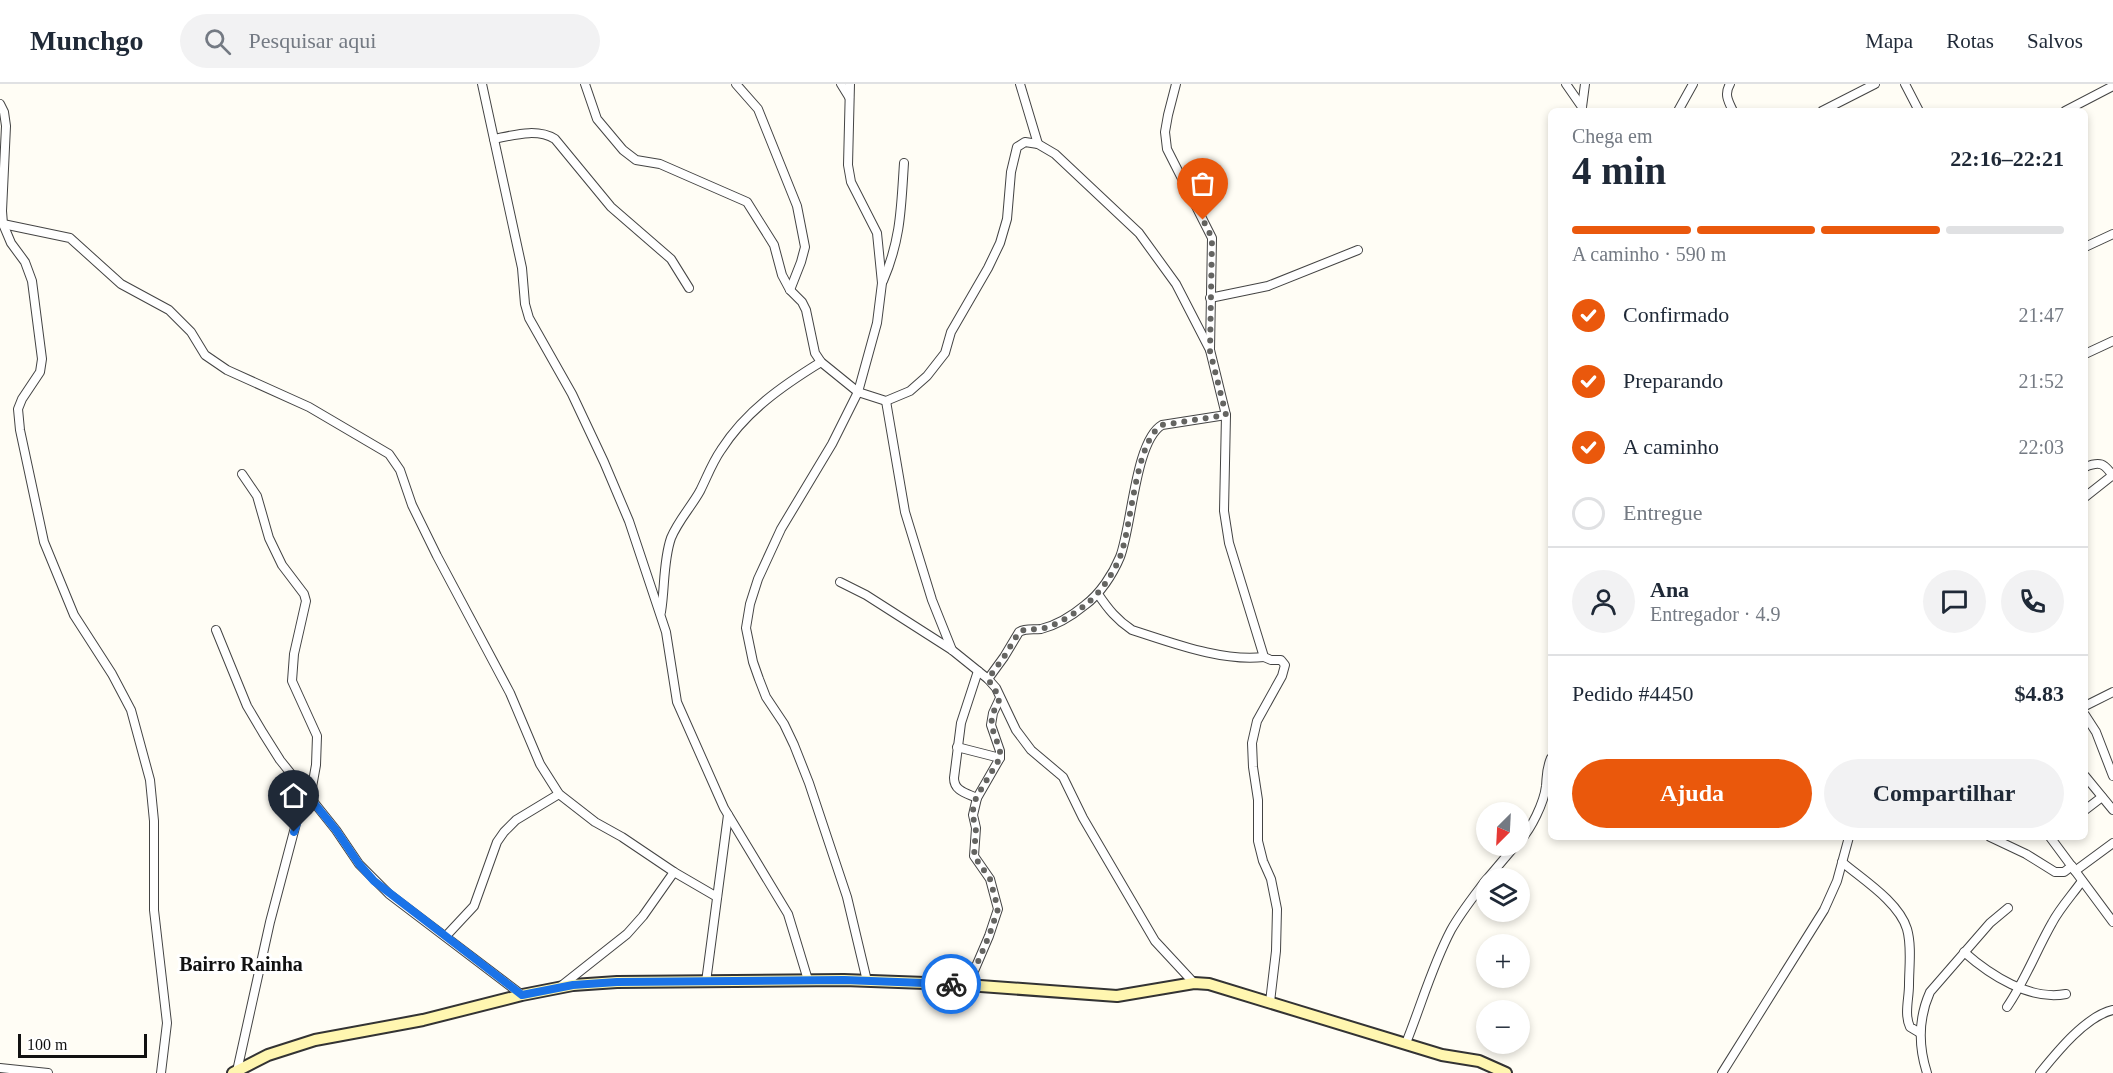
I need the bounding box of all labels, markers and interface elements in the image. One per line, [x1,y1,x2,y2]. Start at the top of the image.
search box [180,14,600,68]
text: Munchgo [30,25,144,56]
icon: search [201,25,234,58]
text: Pesquisar aqui [249,28,376,53]
text: Mapa [1865,29,1913,53]
text: Rotas [1946,29,1994,53]
text: Salvos [2027,29,2083,53]
text: Chega em [1572,125,1653,147]
text: 22:16–22:21 [1950,146,2064,171]
text: 4 min [1572,149,1666,192]
pin [1177,158,1228,220]
icon: bag [1186,167,1219,200]
text: A caminho · 590 m [1572,243,1726,265]
icon: check [1572,299,1605,332]
text: Confirmado [1623,302,1729,327]
text: 21:47 [2018,304,2064,326]
icon: check [1572,365,1605,398]
text: Preparando [1623,368,1723,393]
text: 21:52 [2018,370,2064,392]
icon: check [1572,431,1605,464]
text: A caminho [1623,434,1719,459]
text: 22:03 [2018,436,2064,458]
text: Entregue [1623,500,1702,525]
button: person [1572,570,1635,633]
button: chat [1923,570,1986,633]
button: phone [2001,570,2064,633]
text: Ana [1650,577,1689,602]
text: Entregador · 4.9 [1650,603,1781,625]
text: Pedido #4450 [1572,681,1694,706]
text: $4.83 [2015,681,2064,706]
button: Ajuda [1572,759,1812,828]
button: Compartilhar [1824,759,2064,828]
pin [268,770,319,832]
icon: home [277,779,310,812]
north arrow [1476,802,1530,856]
map controls [1476,802,1530,1054]
button: layers [1476,868,1530,922]
button: + [1476,934,1530,988]
district label: Bairro Rainha [179,953,303,975]
courier [921,954,981,1014]
icon: bike [935,968,968,1001]
button: − [1476,1000,1530,1054]
scale bar [18,1031,147,1058]
text: 100 m [27,1036,67,1053]

